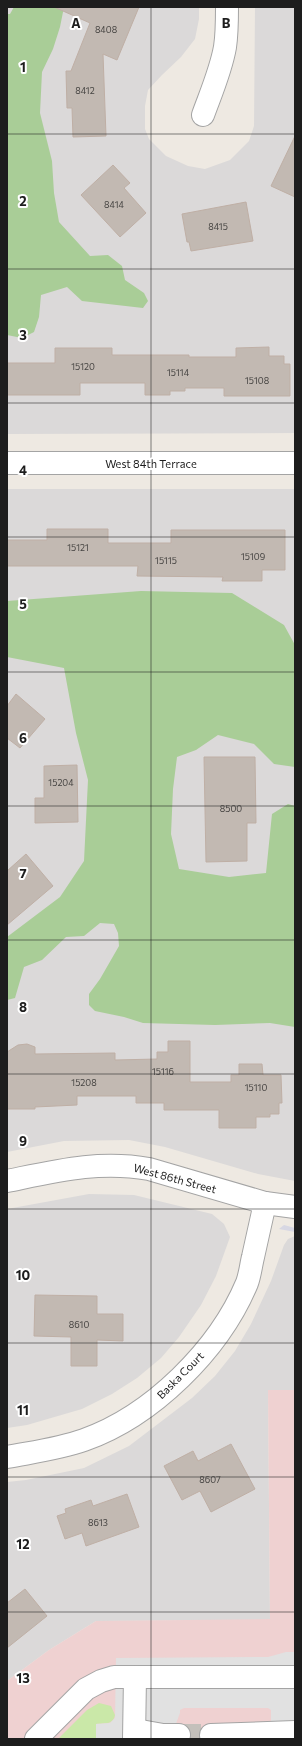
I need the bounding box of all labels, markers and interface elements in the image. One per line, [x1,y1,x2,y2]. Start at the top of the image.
text: A [71,15,81,31]
text: B [222,15,231,31]
house number: 8408 [95,24,117,35]
text: 1 [20,59,26,75]
house number: 8412 [75,85,95,96]
text: 2 [19,193,27,209]
house number: 8414 [104,199,125,210]
house number: 8415 [208,221,228,232]
text: 3 [19,327,27,343]
house number: 15120 [71,361,95,372]
house number: 15114 [167,367,190,378]
house number: 15108 [245,375,269,386]
street label: West 84th Terrace [105,457,197,470]
text: 4 [19,462,27,478]
house number: 15121 [67,542,89,553]
house number: 15109 [241,551,265,562]
house number: 15115 [155,555,177,566]
text: 5 [19,596,27,612]
text: 6 [19,730,27,746]
house number: 15204 [48,777,74,788]
house number: 8500 [220,803,242,814]
text: 7 [19,865,27,881]
text: 8 [19,999,27,1015]
house number: 15116 [152,1066,174,1077]
house number: 15208 [71,1077,97,1088]
house number: 15110 [245,1082,267,1093]
text: 9 [19,1133,27,1149]
street label: West 86th Street [132,1161,218,1195]
text: 10 [16,1267,31,1283]
house number: 8610 [69,1319,89,1330]
street label: Baska Court [154,1349,206,1401]
text: 11 [17,1402,29,1418]
house number: 8607 [199,1474,221,1485]
house number: 8613 [88,1517,108,1528]
text: 12 [16,1536,30,1552]
text: 13 [16,1670,30,1686]

